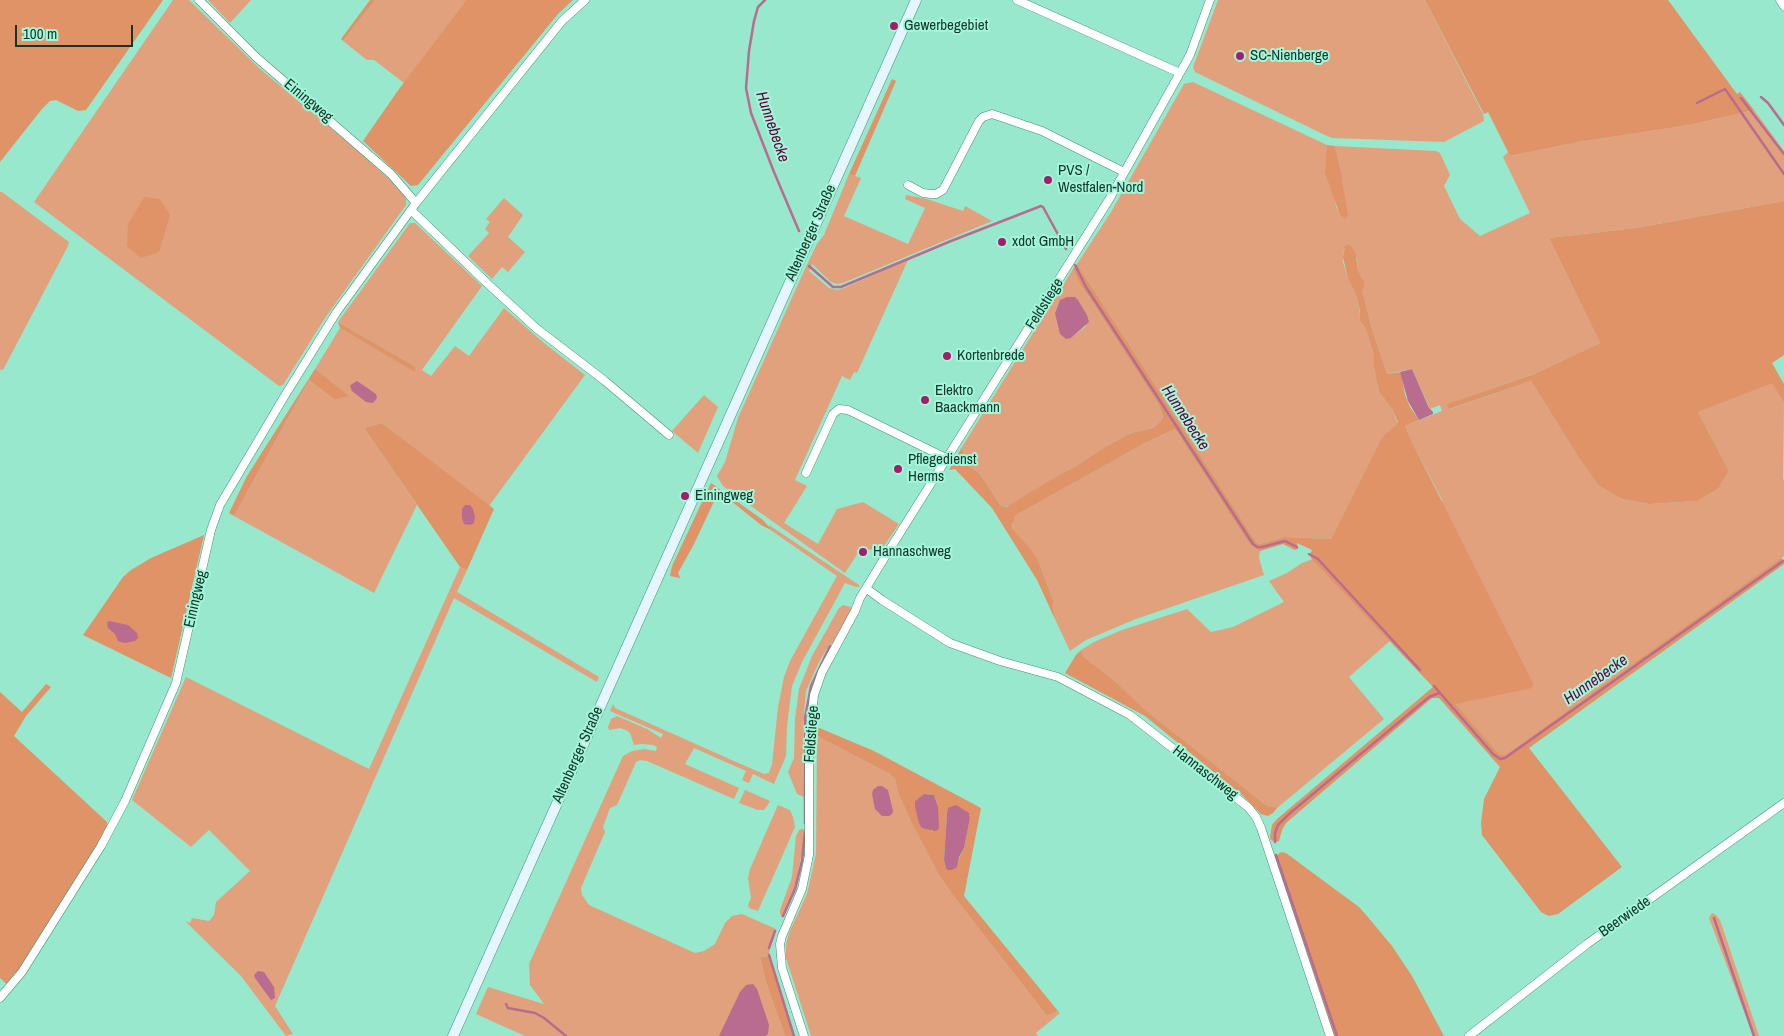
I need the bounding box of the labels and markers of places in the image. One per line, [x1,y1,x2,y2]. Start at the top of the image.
place label: Gewerbegebiet [904,17,988,35]
marker: Gewerbegebiet [888,20,900,32]
place label: SC-Nienberge [1250,47,1329,65]
marker: SC-Nienberge [1234,50,1246,62]
place label: PVS / Westfalen-Nord [1058,162,1143,197]
marker: PVS / Westfalen-Nord [1042,174,1054,186]
place label: xdot GmbH [1012,233,1074,251]
marker: xdot GmbH [996,236,1008,248]
place label: Kortenbrede [957,347,1025,365]
marker: Kortenbrede [941,350,953,362]
place label: Elektro Baackmann [935,382,1000,417]
marker: Elektro Baackmann [919,394,931,406]
place label: Pflegedienst Herms [908,451,976,486]
marker: Pflegedienst Herms [892,463,904,475]
place label: Einingweg [695,487,753,505]
marker: Einingweg [679,490,691,502]
place label: Hannaschweg [873,543,951,561]
marker: Hannaschweg [857,546,869,558]

